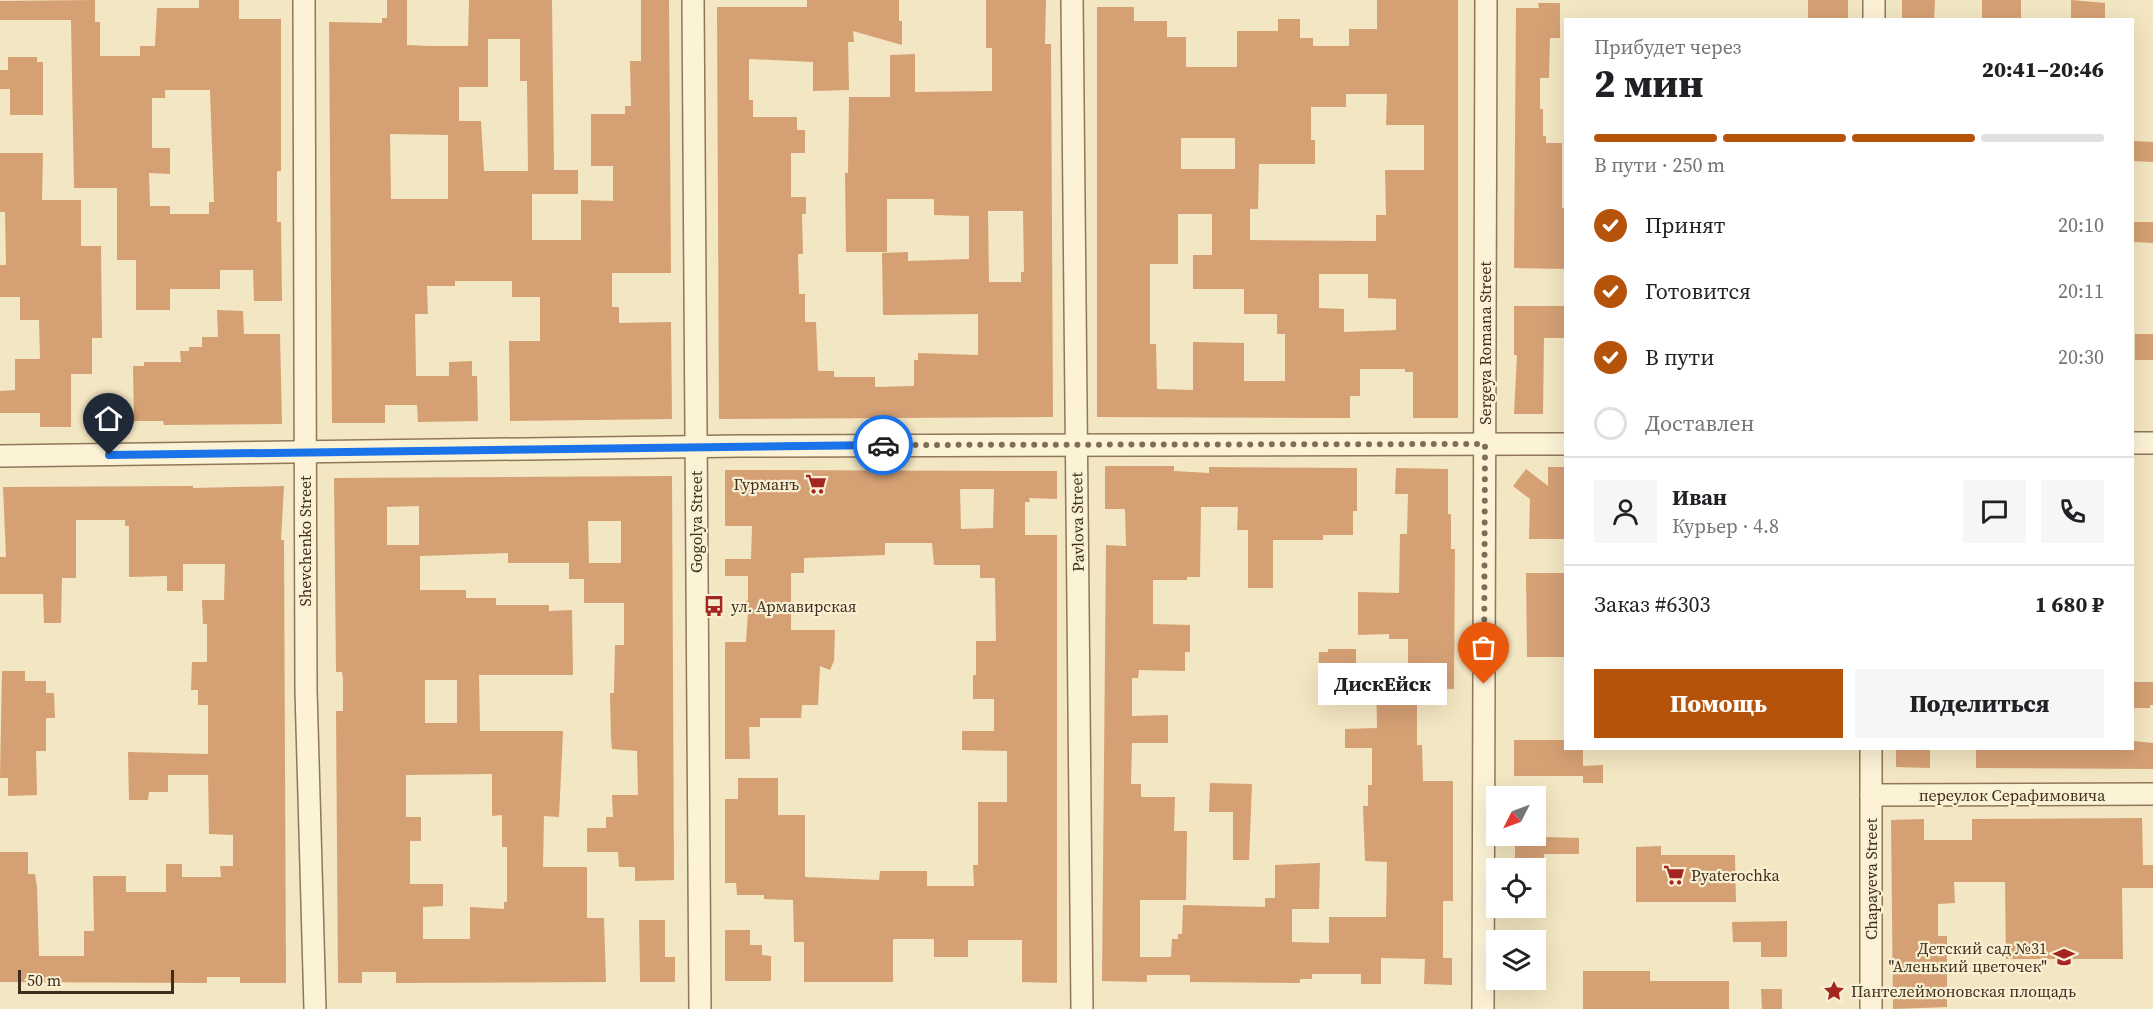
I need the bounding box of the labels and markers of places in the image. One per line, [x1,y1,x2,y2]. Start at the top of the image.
pin [83,393,134,455]
supermarket icon: Гурманъ [804,472,828,496]
place label: Гурманъ [733,473,799,495]
bus stop icon: ул. Армавирская [702,594,726,618]
place label: ул. Армавирская [731,595,856,617]
pin [1458,622,1509,684]
callout: ДискЕйск [1319,663,1448,705]
supermarket icon: Pyaterochka [1662,863,1686,887]
place label: Pyaterochka [1691,864,1781,886]
place label: Детский сад №31 "Аленький цветочек" [1889,937,2047,977]
school or university icon: Детский сад №31 "Аленький цветочек" [2052,945,2076,969]
place icon: Пантелеймоновская площадь [1822,979,1846,1003]
place label: Пантелеймоновская площадь [1851,980,2076,1002]

